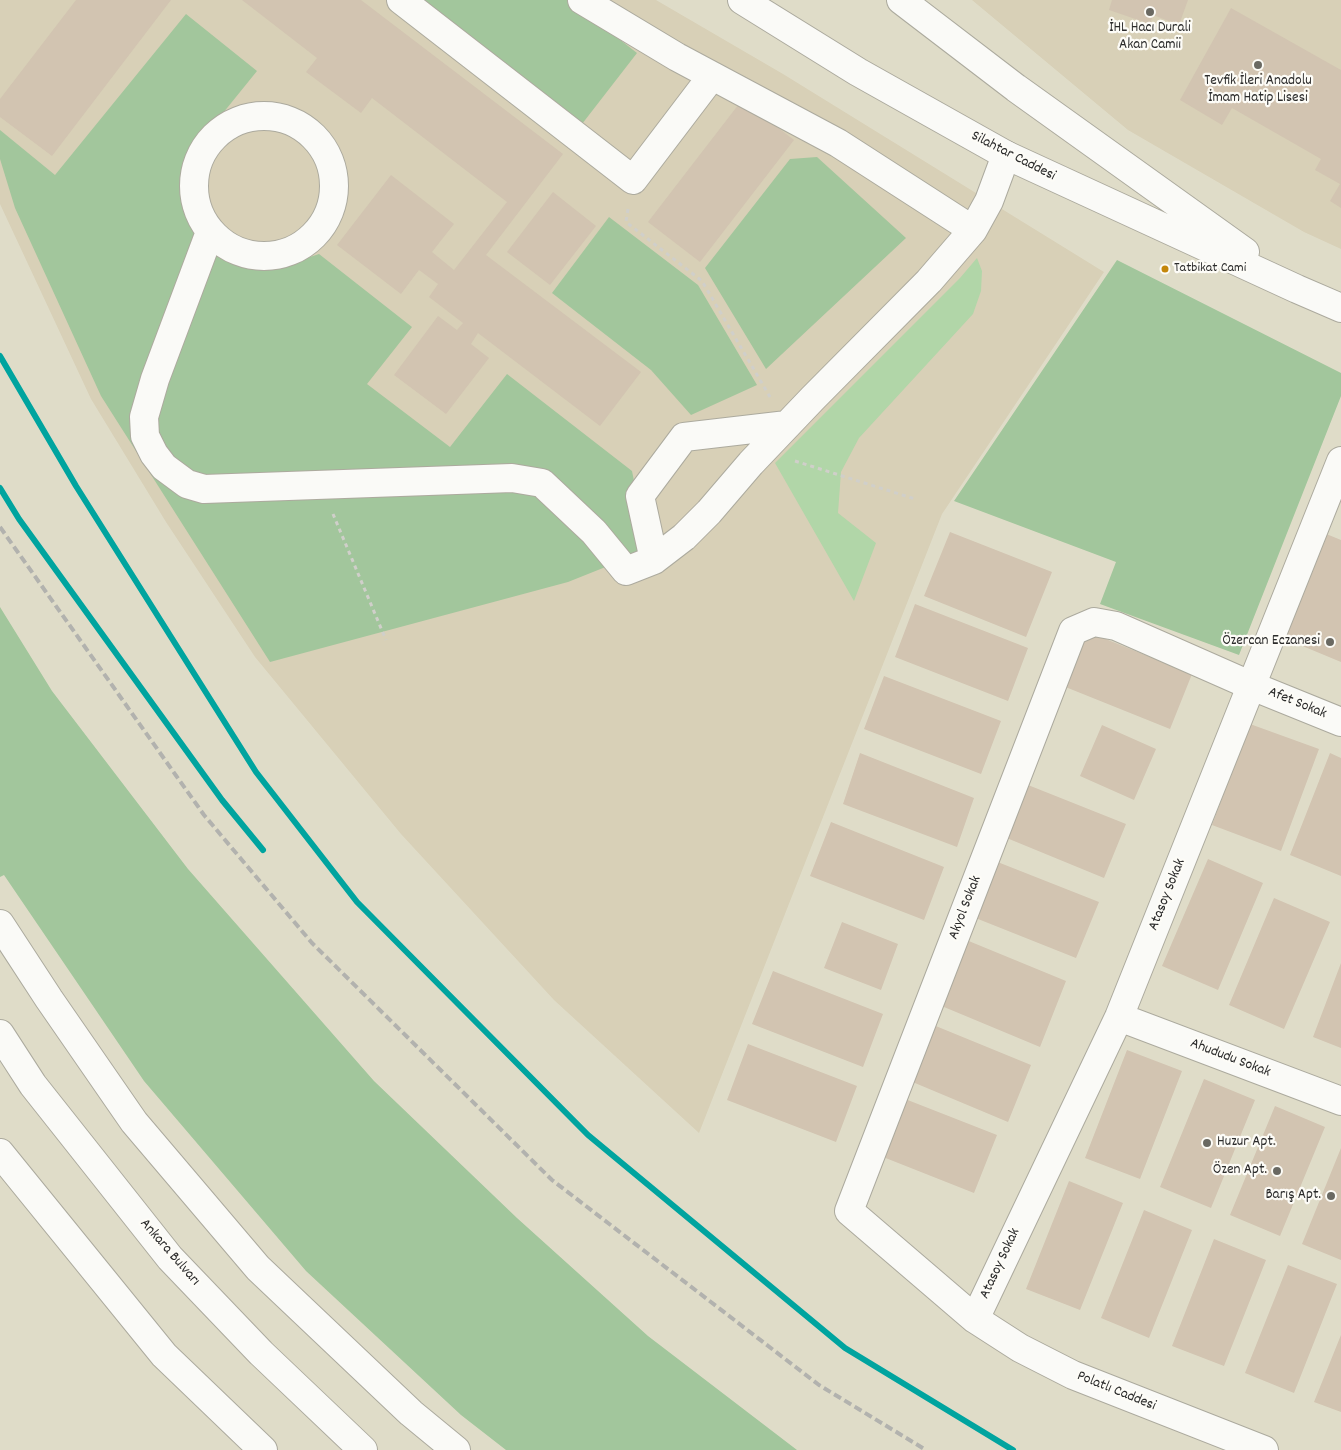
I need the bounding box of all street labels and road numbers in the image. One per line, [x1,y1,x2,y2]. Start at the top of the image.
street label: Silahtar Caddesi [968,128,1058,186]
street label: Afet Sokak [1265,684,1329,724]
street label: Atasoy Sokak [1145,856,1191,934]
street label: Akyol Sokak [946,874,986,942]
street label: Ahududu Sokak [1187,1035,1273,1083]
street label: Ankara Bulvarı [135,1216,203,1290]
street label: Atasoy Sokak [977,1226,1025,1302]
street label: Polatlı Caddesi [1074,1368,1158,1416]

